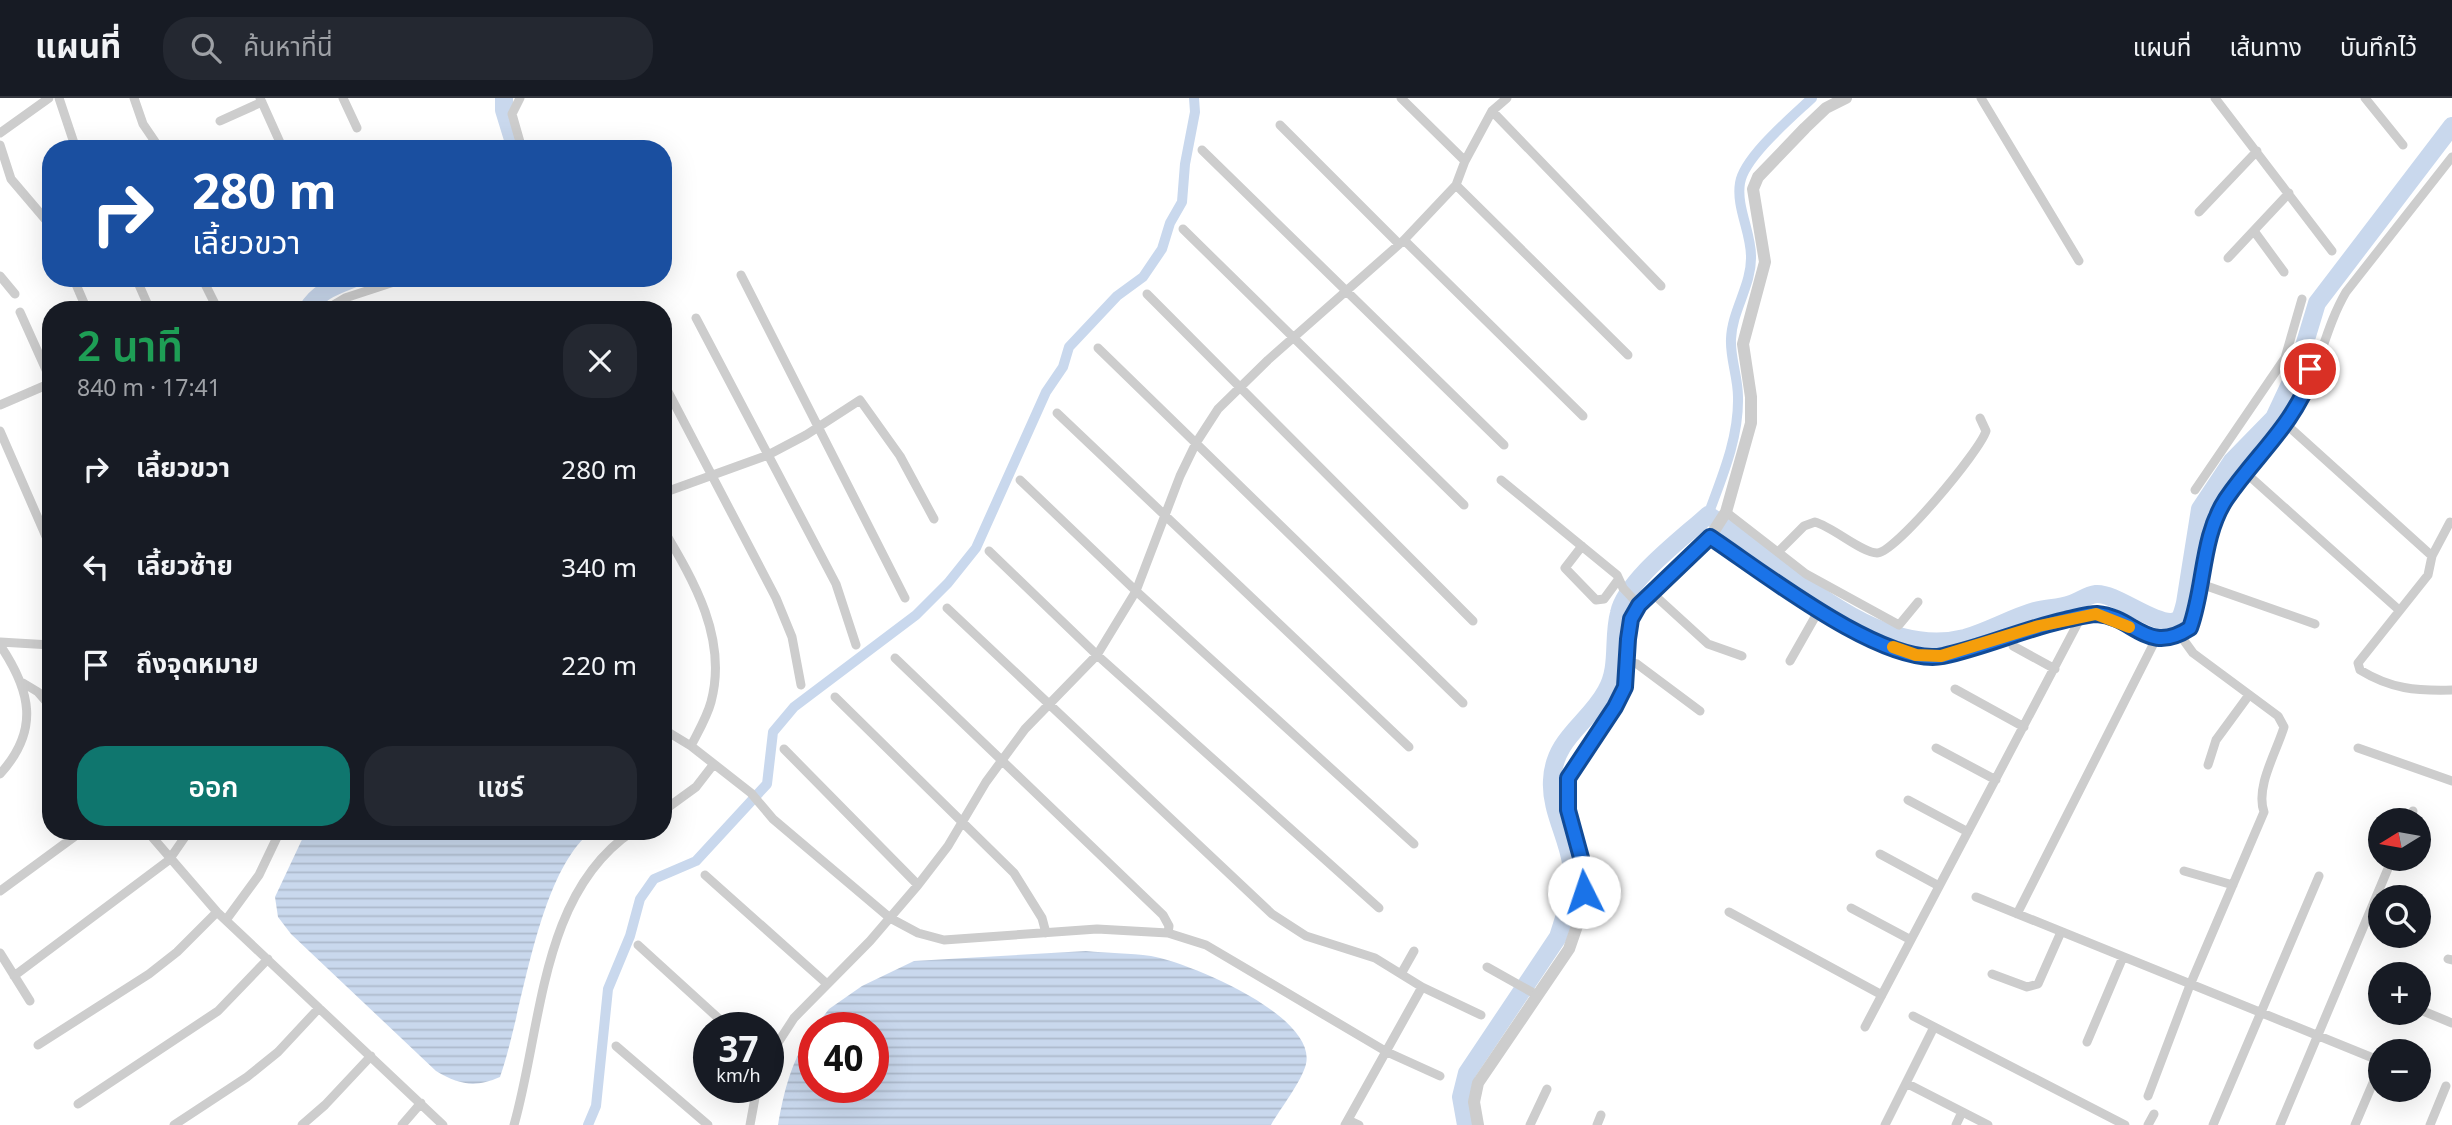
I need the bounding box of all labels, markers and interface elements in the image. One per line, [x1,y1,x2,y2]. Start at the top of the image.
search box [163,17,653,80]
text: แผนที่ [35,23,121,68]
text: ค้นหาที่นี่ [243,28,333,64]
icon: search [187,29,225,67]
text: แผนที่ [2133,30,2191,63]
text: เส้นทาง [2229,30,2302,63]
text: บันทึกไว้ [2340,30,2417,63]
text: 280 m [192,157,337,223]
icon: right [77,168,168,259]
text: เลี้ยวขวา [192,220,300,263]
text: 2 นาที [77,316,183,373]
button: close [563,324,637,398]
pin [2280,339,2340,399]
icon: arrive [2291,350,2329,388]
text: 840 m · 17:41 [77,371,221,403]
text: เลี้ยวขวา [136,449,230,485]
icon: right [77,450,115,488]
text: 280 m [561,451,637,487]
text: เลี้ยวซ้าย [136,547,233,583]
icon: left [77,548,115,586]
text: 340 m [561,549,637,585]
text: ถึงจุดหมาย [136,645,259,681]
icon: arrive [77,646,115,684]
text: 220 m [561,647,637,683]
button: ออก [77,746,350,826]
button: แชร์ [364,746,637,826]
north arrow [2368,808,2431,872]
map controls [2368,808,2431,1102]
position arrow [1547,855,1621,929]
button: search [2368,885,2431,948]
button: + [2368,962,2431,1025]
speed limit sign: 40 [798,1012,889,1103]
text: 37 [718,1025,759,1072]
button: − [2368,1039,2431,1102]
text: km/h [716,1063,761,1087]

